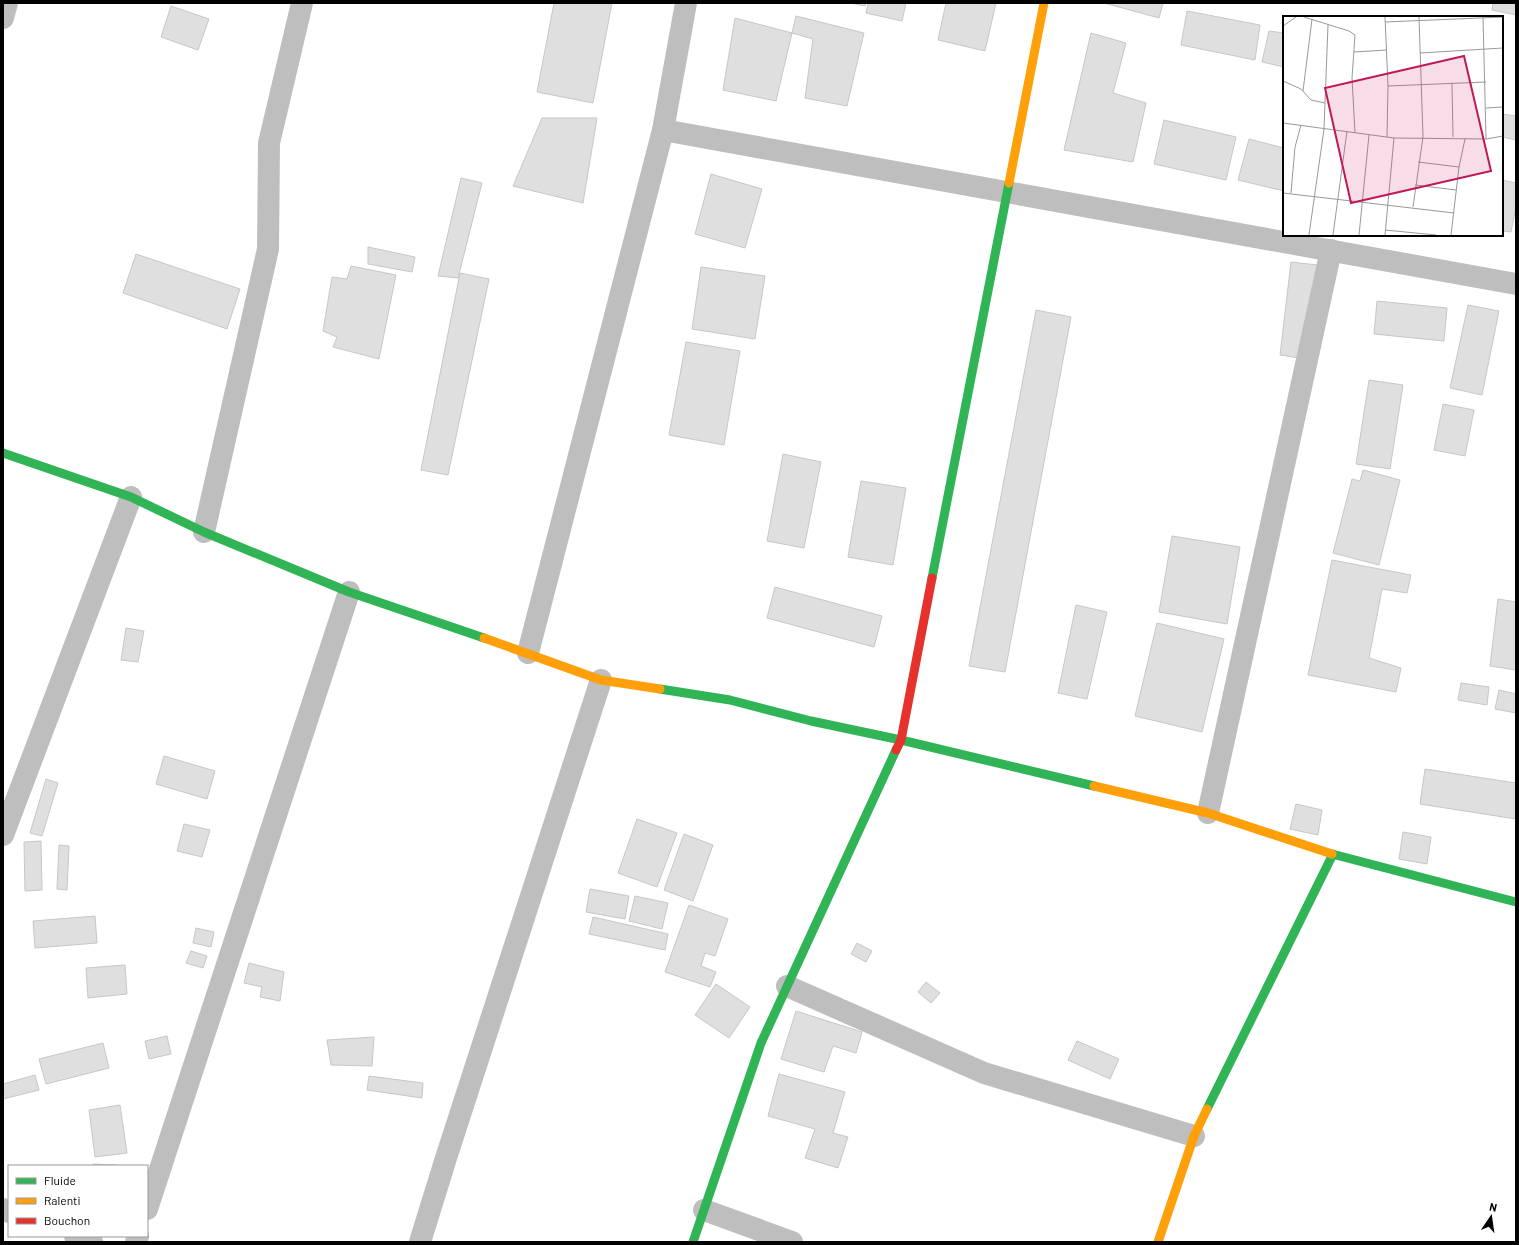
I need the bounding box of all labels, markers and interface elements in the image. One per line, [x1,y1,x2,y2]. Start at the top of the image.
inset map [1283,16,1503,236]
legend [8,1165,148,1237]
text: Fluide [44,1173,76,1187]
text: Ralenti [44,1193,81,1207]
north arrow [1471,1197,1511,1237]
text: N [1488,1200,1498,1214]
text: Bouchon [44,1213,90,1227]

